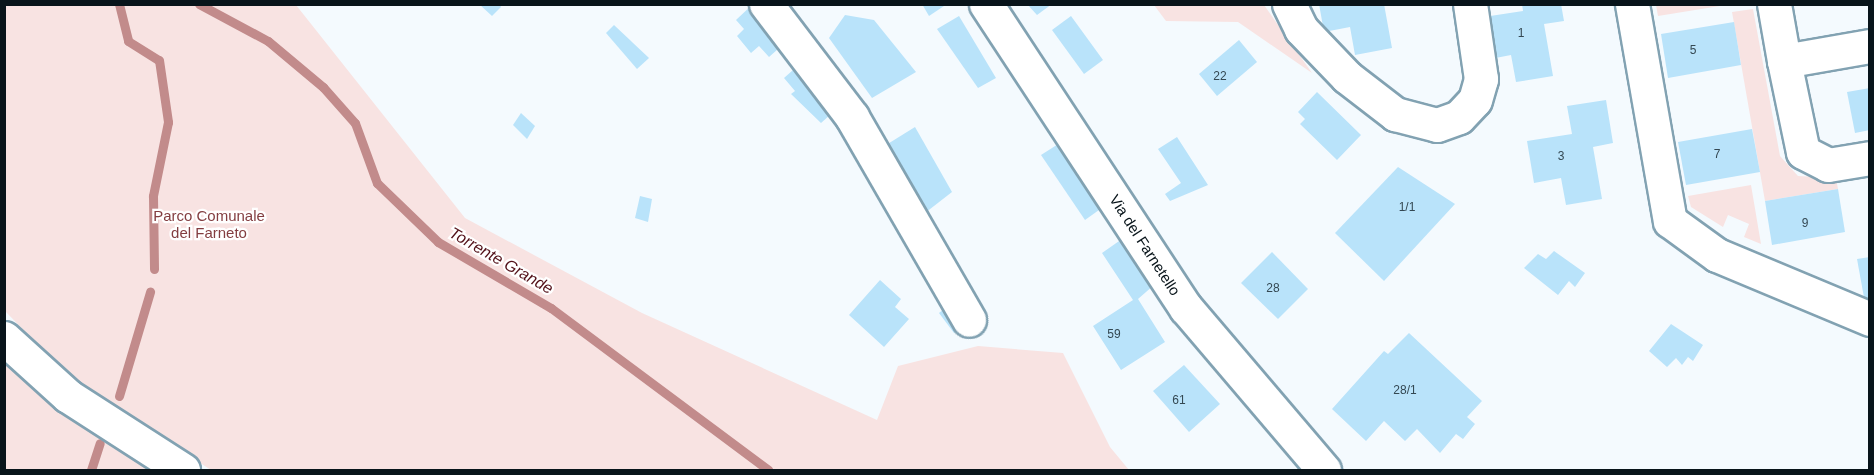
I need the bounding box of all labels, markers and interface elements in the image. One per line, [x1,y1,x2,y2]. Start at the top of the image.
house number: 1 [1518,27,1524,41]
house number: 5 [1690,44,1696,58]
house number: 22 [1213,70,1227,84]
house number: 7 [1714,148,1720,162]
house number: 3 [1558,150,1564,164]
street label: Via del Farnetello [1106,191,1184,299]
house number: 1/1 [1399,201,1415,215]
park label: Parco Comunale del Farneto [153,206,265,241]
house number: 9 [1802,217,1808,231]
water label: Torrente Grande [446,223,556,299]
house number: 28 [1266,282,1280,296]
house number: 59 [1107,328,1121,342]
house number: 28/1 [1393,384,1417,398]
house number: 61 [1172,394,1186,408]

